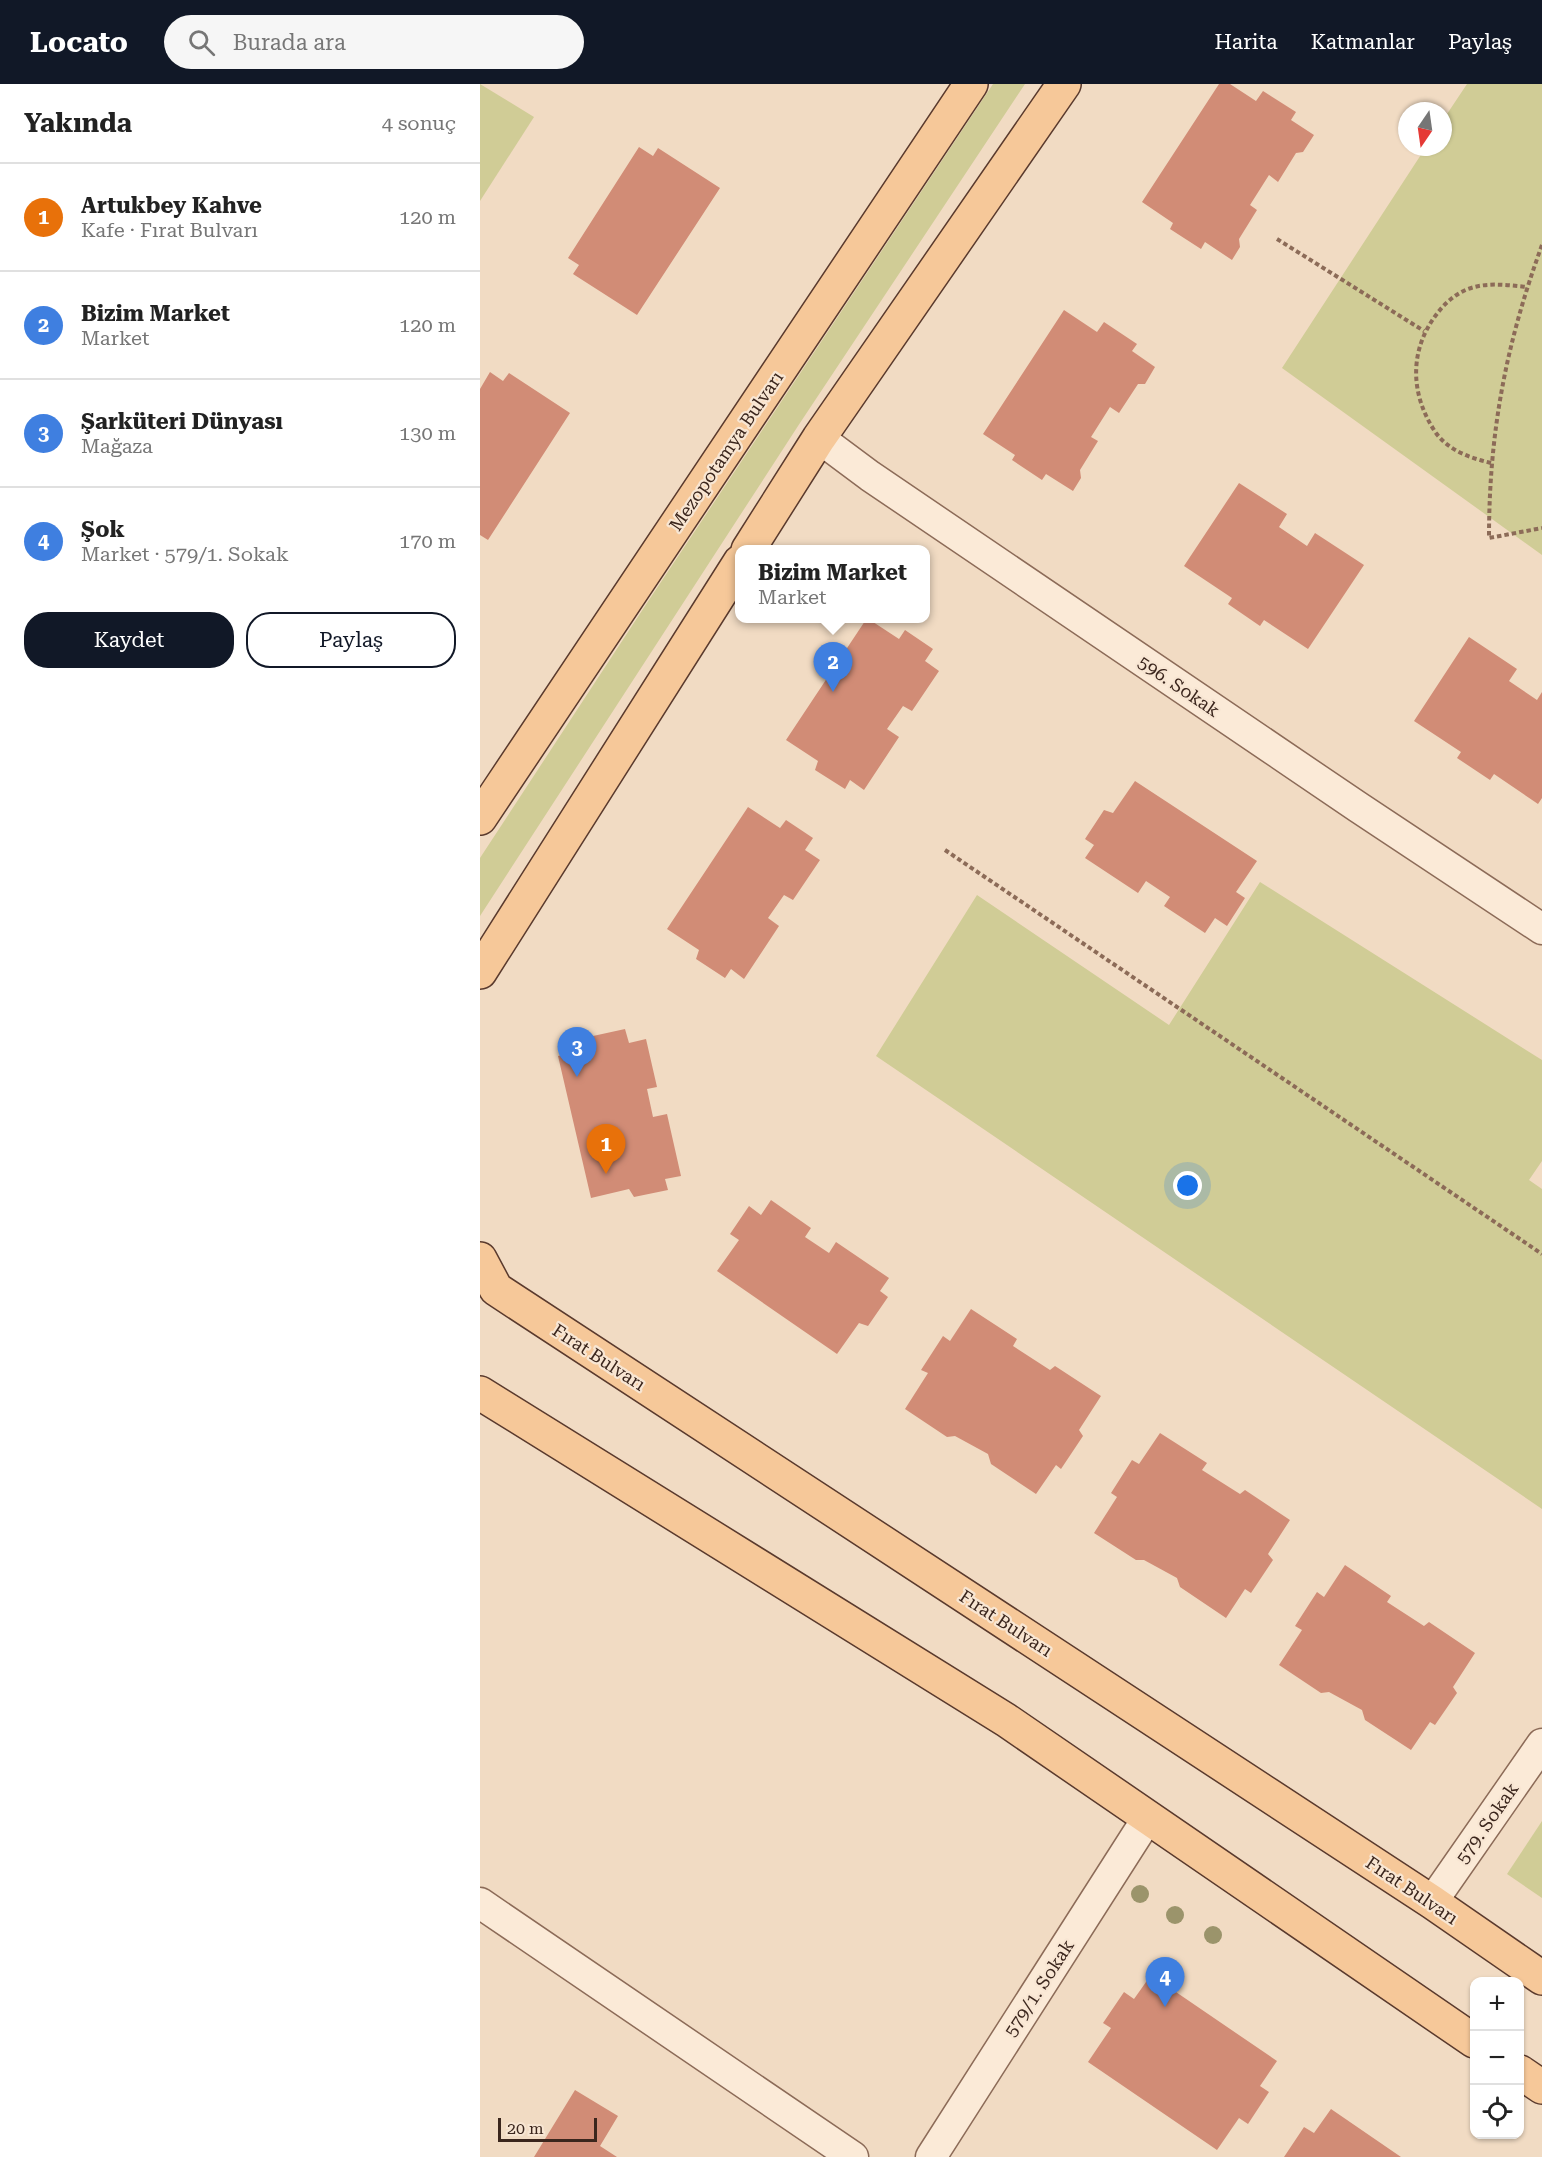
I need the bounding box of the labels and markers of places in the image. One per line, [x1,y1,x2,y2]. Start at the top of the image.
pin: 2 [814,642,852,692]
pin: 3 [558,1028,596,1077]
pin: 1 [586,1124,626,1174]
pin: 4 [1146,1958,1184,2007]

